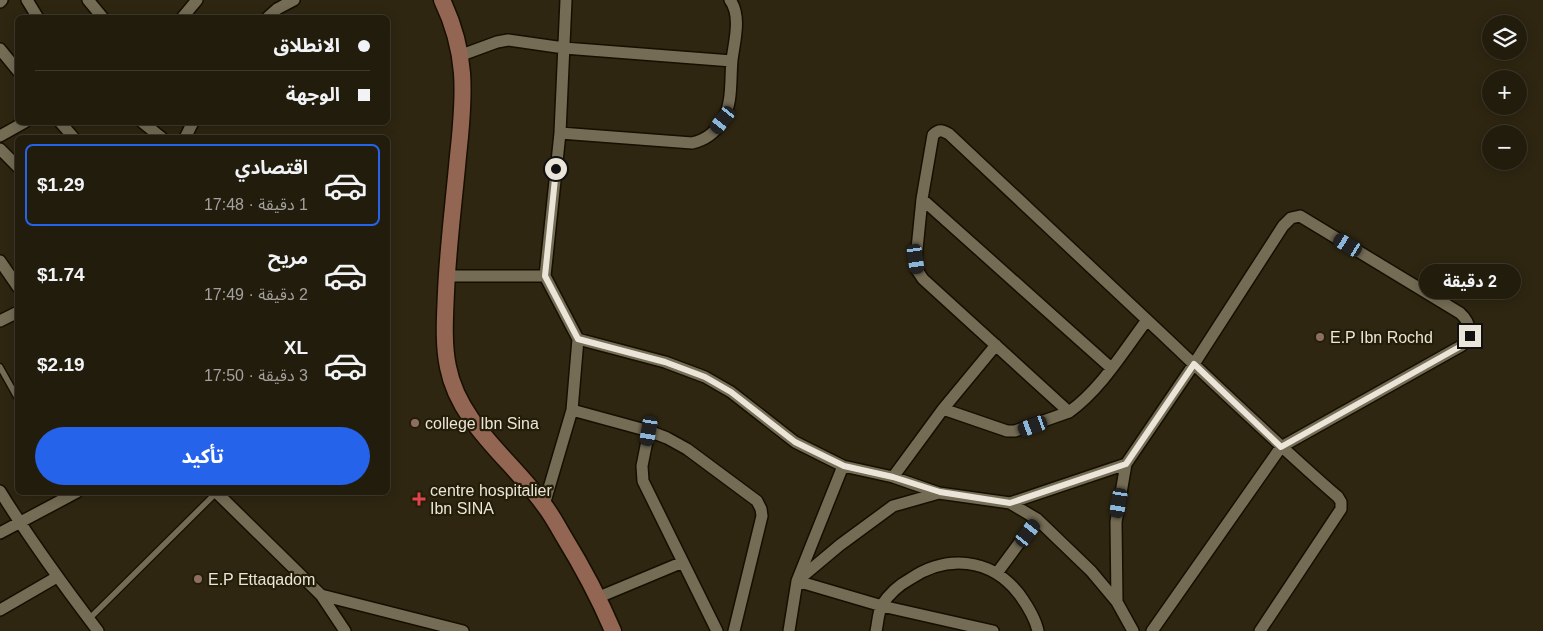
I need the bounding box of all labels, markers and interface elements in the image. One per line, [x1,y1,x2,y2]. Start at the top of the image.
map controls [1482,15,1527,170]
button: layers [1482,15,1527,60]
text: الانطلاق [274,35,340,56]
button: + [1482,70,1527,115]
text: الوجهة [286,84,340,105]
car [707,104,738,136]
button: − [1482,125,1527,170]
text: اقتصادي [235,157,308,178]
route start [545,158,567,180]
icon: car [323,163,368,208]
text: $1.29 [37,174,85,195]
text: 1 دقيقة · 17:48 [204,196,308,213]
car [1331,231,1364,259]
car [906,243,925,275]
text: مريح [268,247,308,268]
icon: car [323,253,368,298]
text: $1.74 [37,264,85,285]
callout: 2 دقيقة [1419,264,1521,298]
text: 2 دقيقة [1443,273,1497,290]
text: 2 دقيقة · 17:49 [204,286,308,303]
route end [1459,325,1481,347]
place label: E.P Ibn Rochd [1330,329,1433,346]
marker: E.P Ibn Rochd [1314,331,1326,343]
text: XL [284,337,308,358]
icon: car [323,343,368,388]
text: $2.19 [37,354,85,375]
text: 3 دقيقة · 17:50 [204,367,308,384]
car [1016,414,1049,438]
place label: college Ibn Sina [425,415,539,432]
car [639,415,658,447]
marker: college Ibn Sina [409,417,421,429]
button: تأكيد [35,427,370,485]
place label: centre hospitalier Ibn SINA [430,482,553,517]
car [1109,487,1128,519]
marker: centre hospitalier Ibn SINA [412,492,426,506]
car [1012,517,1043,549]
place label: E.P Ettaqadom [208,571,315,588]
marker: E.P Ettaqadom [192,573,204,585]

